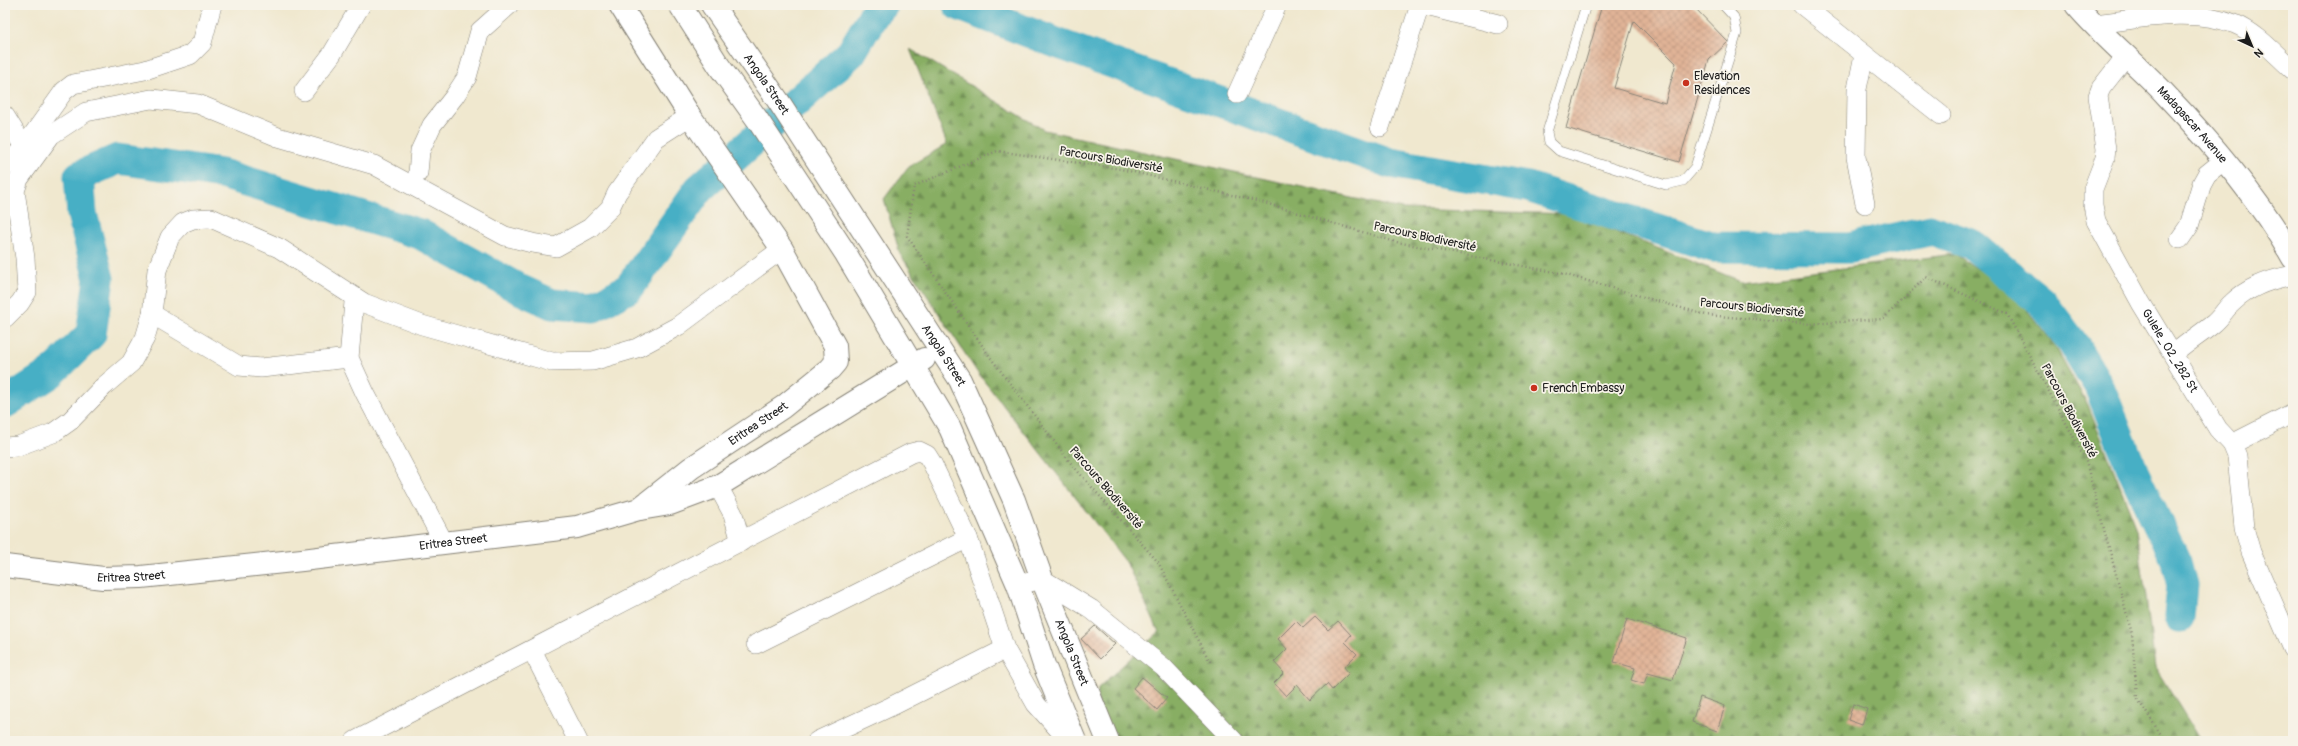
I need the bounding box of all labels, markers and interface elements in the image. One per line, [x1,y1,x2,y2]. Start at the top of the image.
north arrow [2232,26,2272,66]
text: N [2251,46,2266,60]
street label: Angola Street [740,51,793,118]
place label: Elevation Residences [1694,69,1751,98]
marker: Elevation Residences [1681,78,1691,88]
street label: Madagascar Avenue [2154,83,2231,166]
street label: Parcours Biodiversité [1058,144,1164,176]
street label: Parcours Biodiversité [1372,219,1478,255]
street label: Parcours Biodiversité [1699,295,1805,321]
street label: Gulele_02_282 St [2139,306,2201,395]
street label: Angola Street [918,321,969,388]
street label: Parcours Biodiversité [2038,361,2100,461]
place label: French Embassy [1542,381,1624,396]
marker: French Embassy [1529,383,1539,393]
street label: Eritrea Street [726,398,791,449]
street label: Parcours Biodiversité [1066,443,1146,533]
street label: Eritrea Street [418,530,488,553]
street label: Eritrea Street [96,567,166,585]
street label: Angola Street [1052,617,1092,688]

